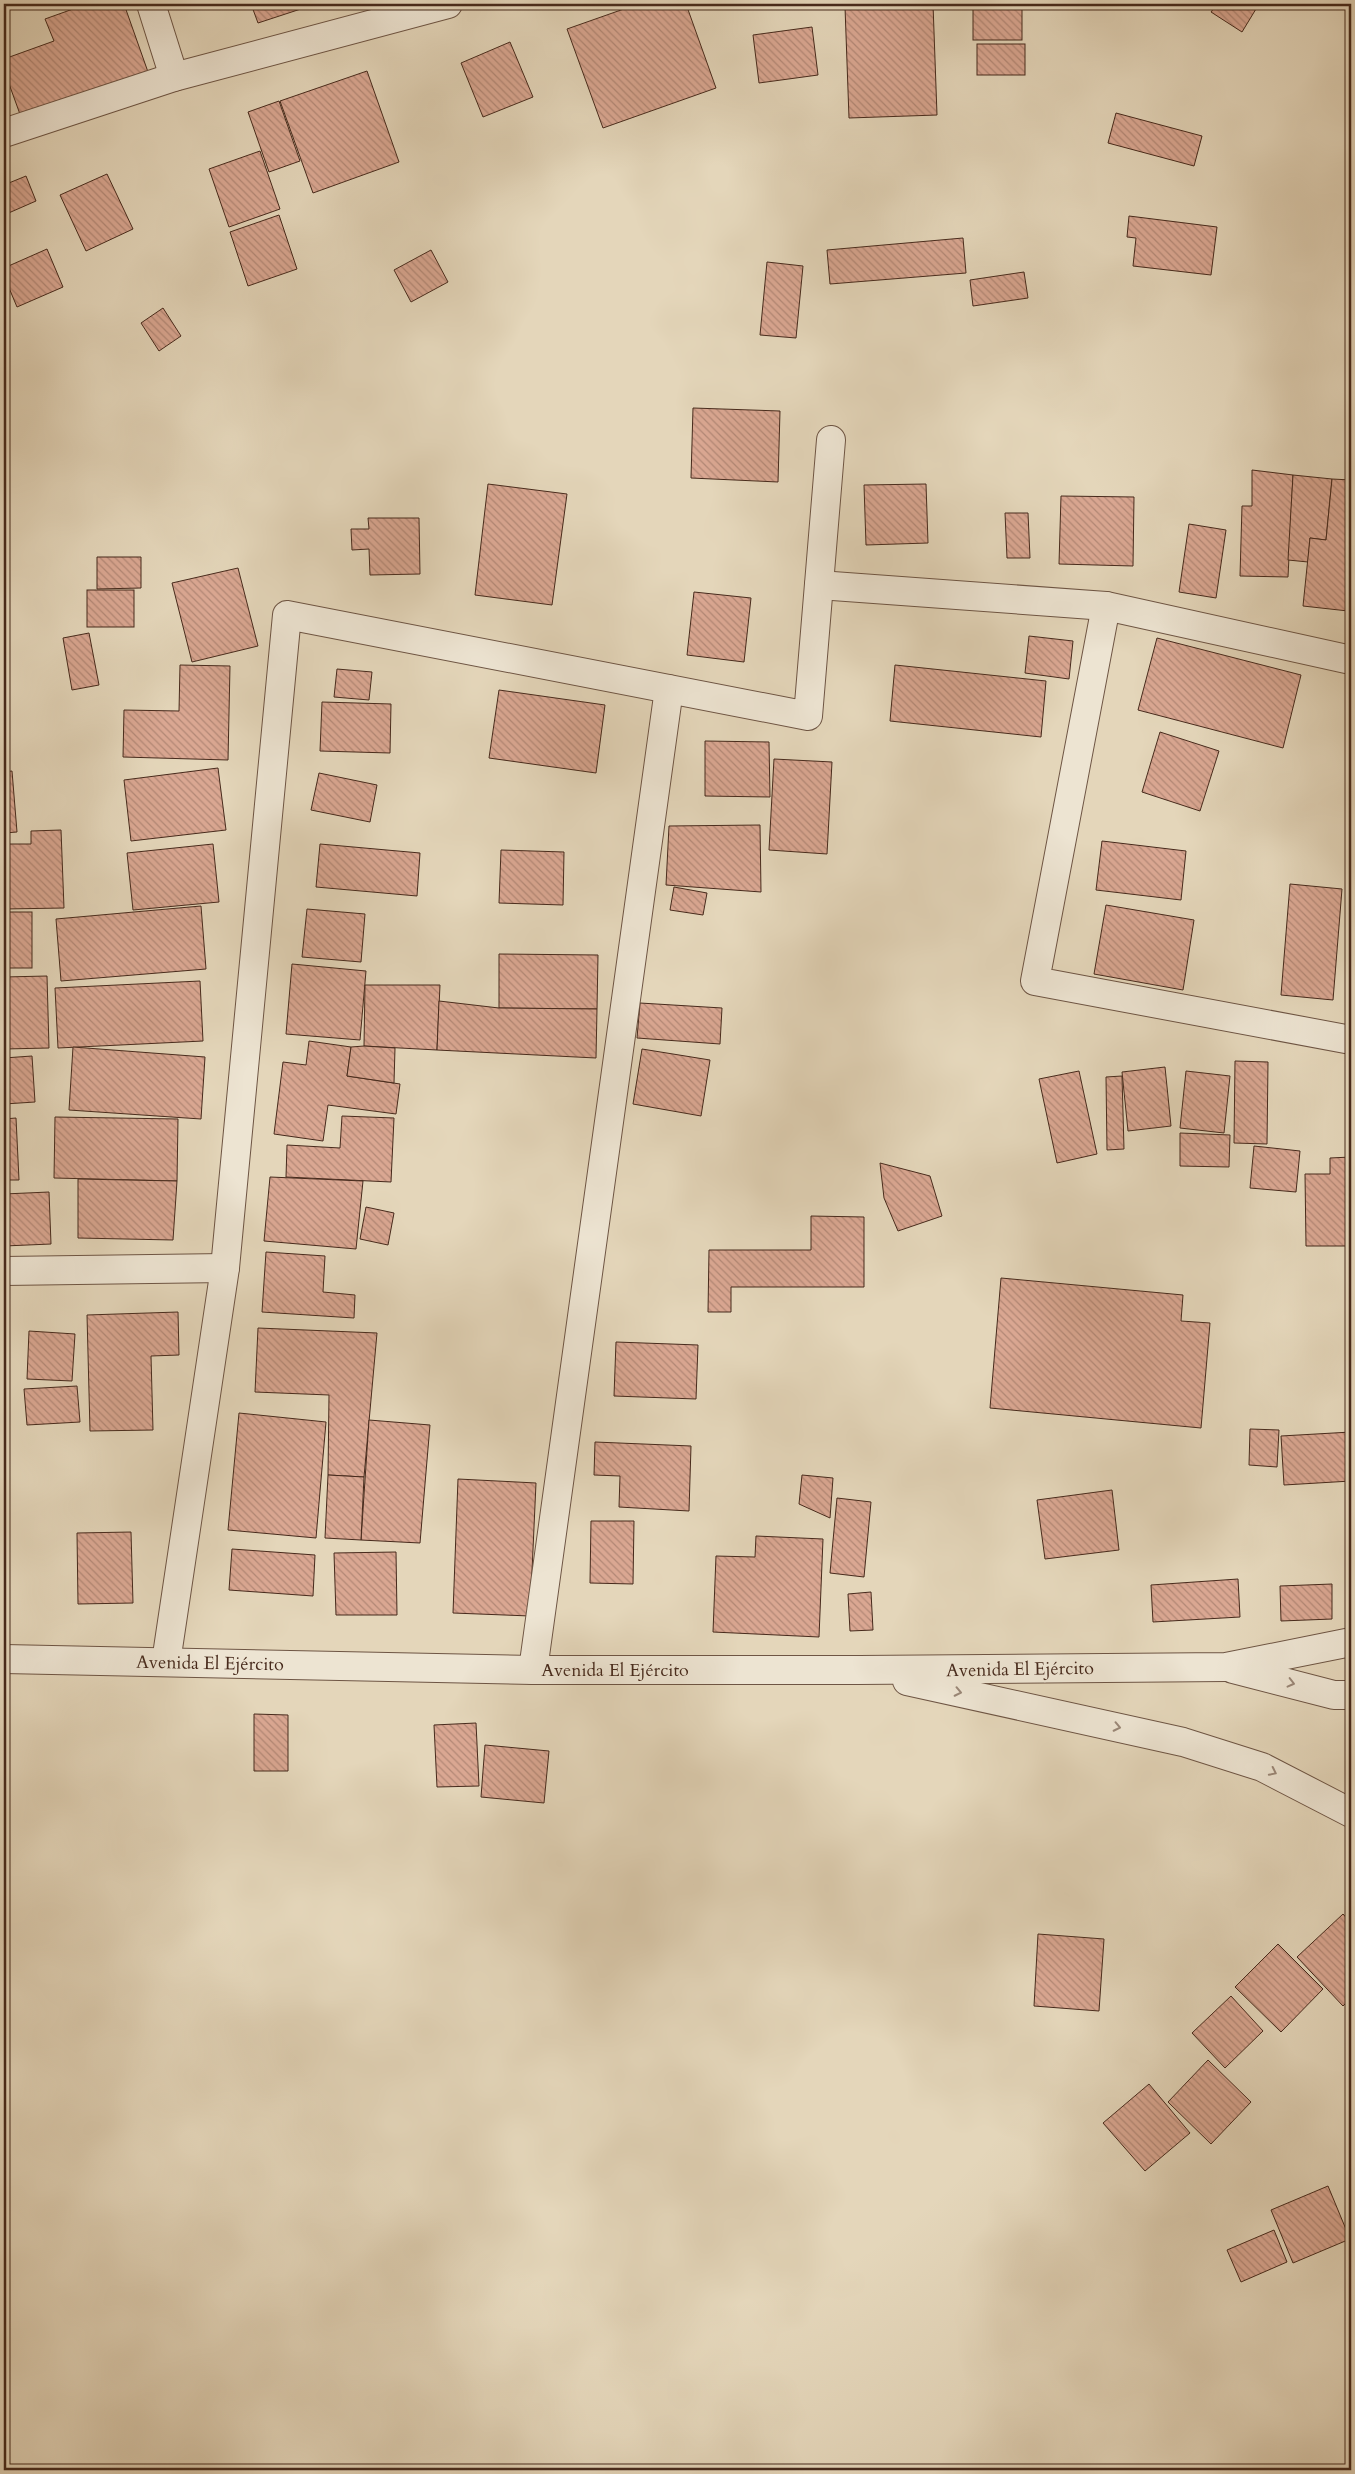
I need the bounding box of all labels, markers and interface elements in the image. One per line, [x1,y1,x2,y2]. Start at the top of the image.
street label: Avenida El Ejército [136,1650,284,1677]
street label: Avenida El Ejército [946,1656,1094,1683]
street label: Avenida El Ejército [541,1658,689,1683]
one-way arrow [1286,1678,1294,1688]
one-way arrow [954,1686,962,1697]
one-way arrow [1112,1721,1121,1732]
one-way arrow [1267,1766,1276,1776]

